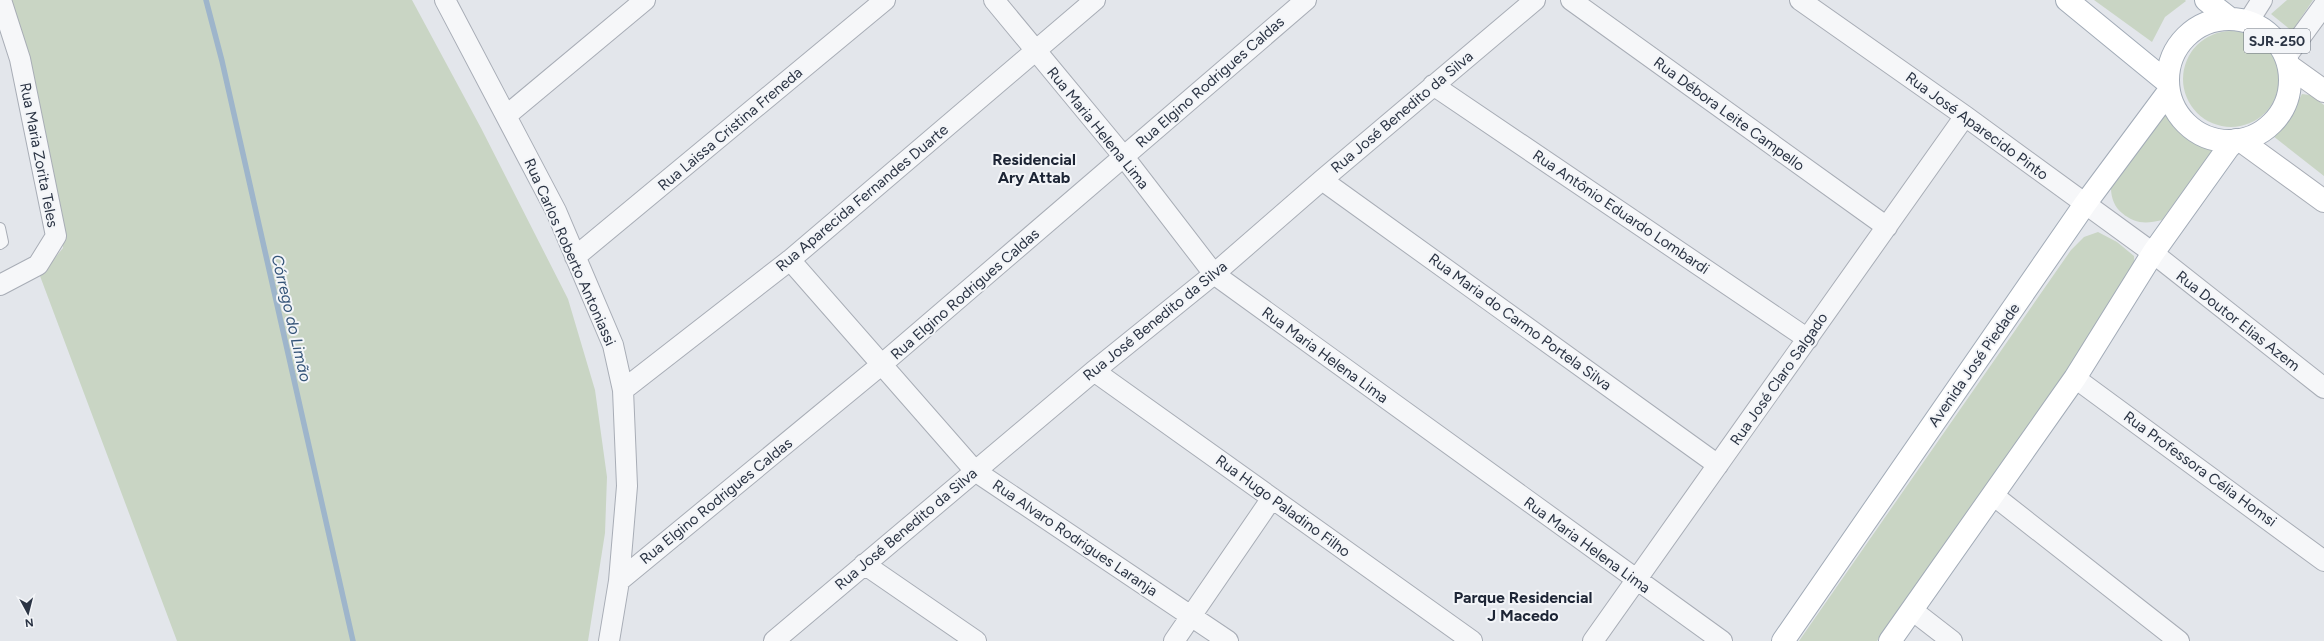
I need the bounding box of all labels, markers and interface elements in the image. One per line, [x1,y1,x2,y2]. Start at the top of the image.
street label: Rua Elgino Rodrigues Caldas [1132,13,1288,151]
road number: SJR-250 [2244,29,2310,53]
street label: Rua José Benedito da Silva [1327,47,1477,177]
street label: Rua Débora Leite Campello [1650,53,1808,175]
street label: Rua Laissa Cristina Freneda [654,63,806,195]
street label: Rua Maria Helena Lima [1043,63,1153,193]
street label: Rua José Aparecido Pinto [1902,68,2052,184]
street label: Rua Maria Zorita Teles [16,81,62,229]
street label: Rua Aparecida Fernandes Duarte [772,121,952,275]
street label: Rua Antônio Eduardo Lombardi [1529,146,1713,278]
district label: Residencial Ary Attab [992,150,1076,187]
street label: Rua Carlos Roberto Antoniassi [520,155,620,349]
street label: Rua Elgino Rodrigues Caldas [887,225,1043,363]
street label: Rua Maria do Carmo Portela Silva [1425,250,1615,394]
water label: Córrego do Limão [268,253,315,384]
street label: Rua José Benedito da Silva [1079,257,1231,385]
street label: Rua Doutor Elias Azem [2173,267,2303,375]
street label: Avenida José Piedade [1924,300,2024,430]
street label: Rua Maria Helena Lima [1258,303,1392,407]
street label: Rua José Claro Salgado [1726,309,1832,449]
street label: Rua Professora Célia Homsi [2120,407,2280,531]
street label: Rua Elgino Rodrigues Caldas [636,434,796,568]
street label: Rua Hugo Paladino Filho [1212,451,1354,561]
street label: Rua José Benedito da Silva [831,464,981,594]
street label: Rua Alvaro Rodrigues Laranja [989,476,1161,600]
street label: Rua Maria Helena Lima [1520,493,1654,597]
district label: Parque Residencial J Macedo [1453,588,1593,625]
north arrow [8,593,48,633]
text: N [24,615,34,629]

